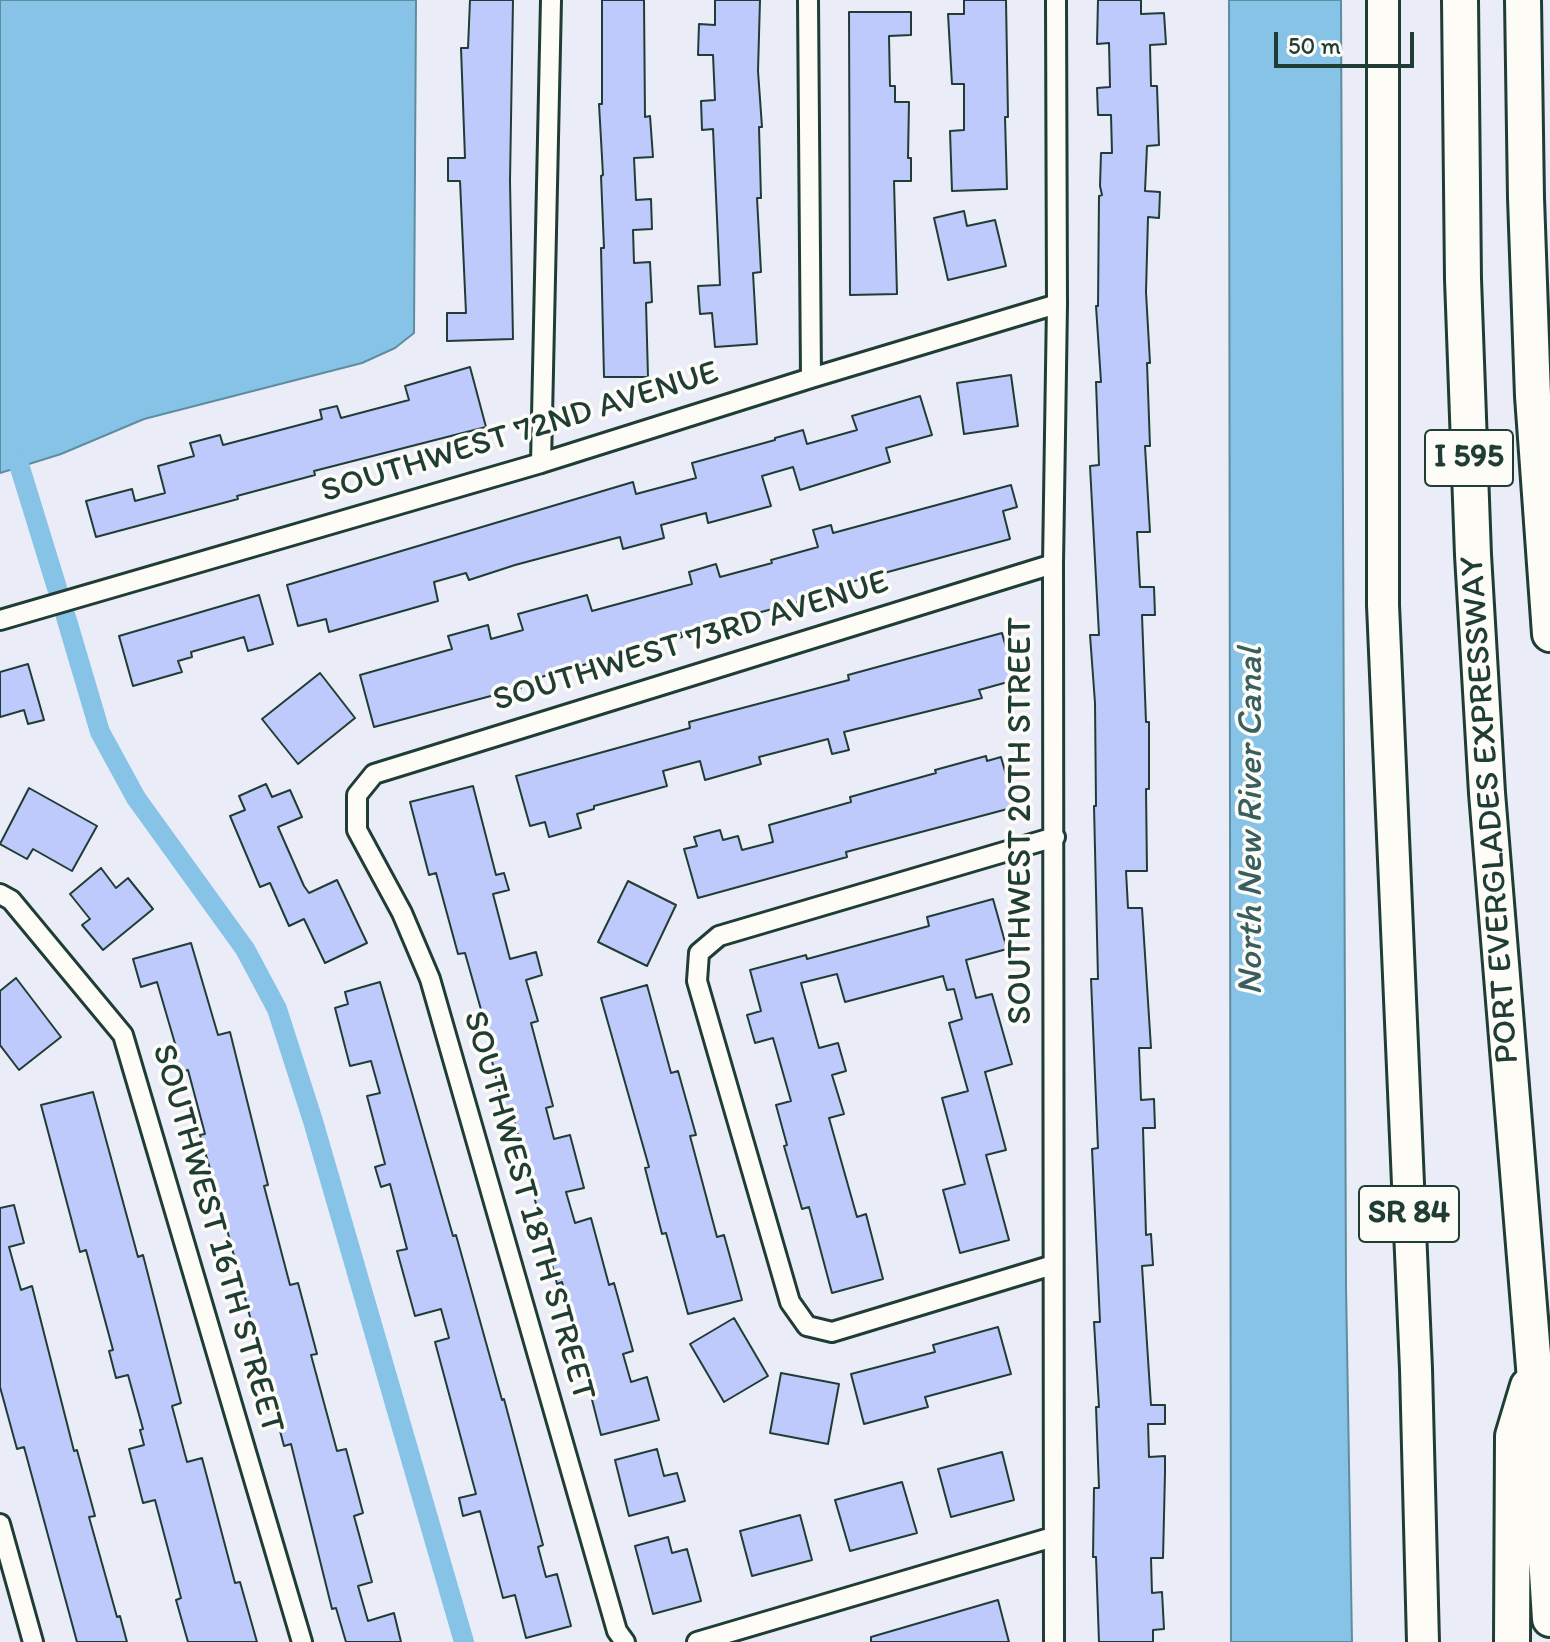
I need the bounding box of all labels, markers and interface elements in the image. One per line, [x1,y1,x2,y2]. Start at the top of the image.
scale bar [1278,16,1418,66]
text: 50 m [1288,31,1341,60]
street label: SOUTHWEST 72ND AVENUE [316,353,724,513]
road number: I 595 [1425,430,1513,486]
street label: PORT EVERGLADES EXPRESSWAY [1453,555,1529,1065]
street label: SOUTHWEST 73RD AVENUE [488,562,894,722]
street label: SOUTHWEST 20TH STREET [1001,617,1041,1025]
water label: North New River Canal [1230,647,1274,995]
street label: SOUTHWEST 18TH STREET [453,1007,603,1405]
street label: SOUTHWEST 16TH STREET [142,1040,292,1438]
road number: SR 84 [1359,1186,1459,1242]

